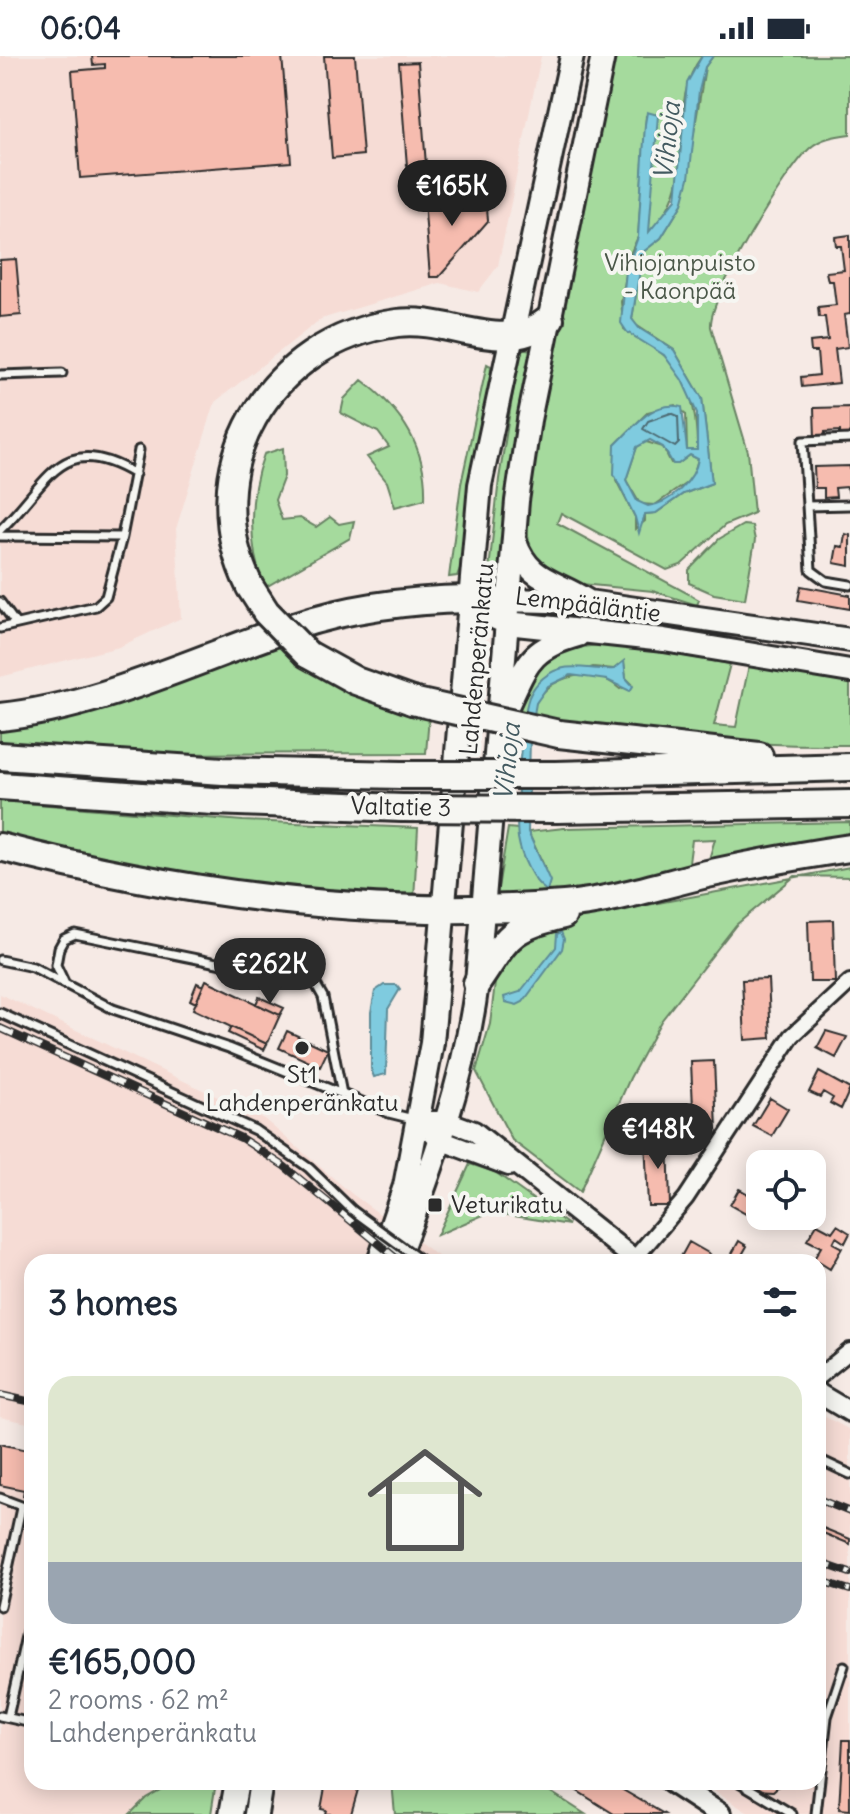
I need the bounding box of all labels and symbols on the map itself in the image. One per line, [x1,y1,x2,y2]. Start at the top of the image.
water label: Vihioja [646,99,687,182]
pin: €165K [396,160,508,228]
park label: Vihiojanpuisto - Kaonpää [604,247,756,305]
street label: Lahdenperänkatu [453,562,499,756]
street label: Lempääläntie [514,580,663,628]
water label: Vihioja [486,720,527,803]
street label: Valtatie 3 [350,790,452,822]
pin: €262K [214,938,326,1006]
marker: St1 Lahdenperänkatu [293,1039,311,1057]
place label: St1 Lahdenperänkatu [206,1059,398,1117]
pin: €148K [602,1103,714,1171]
place label: Veturikatu [451,1189,563,1219]
marker: Veturikatu [426,1196,444,1214]

